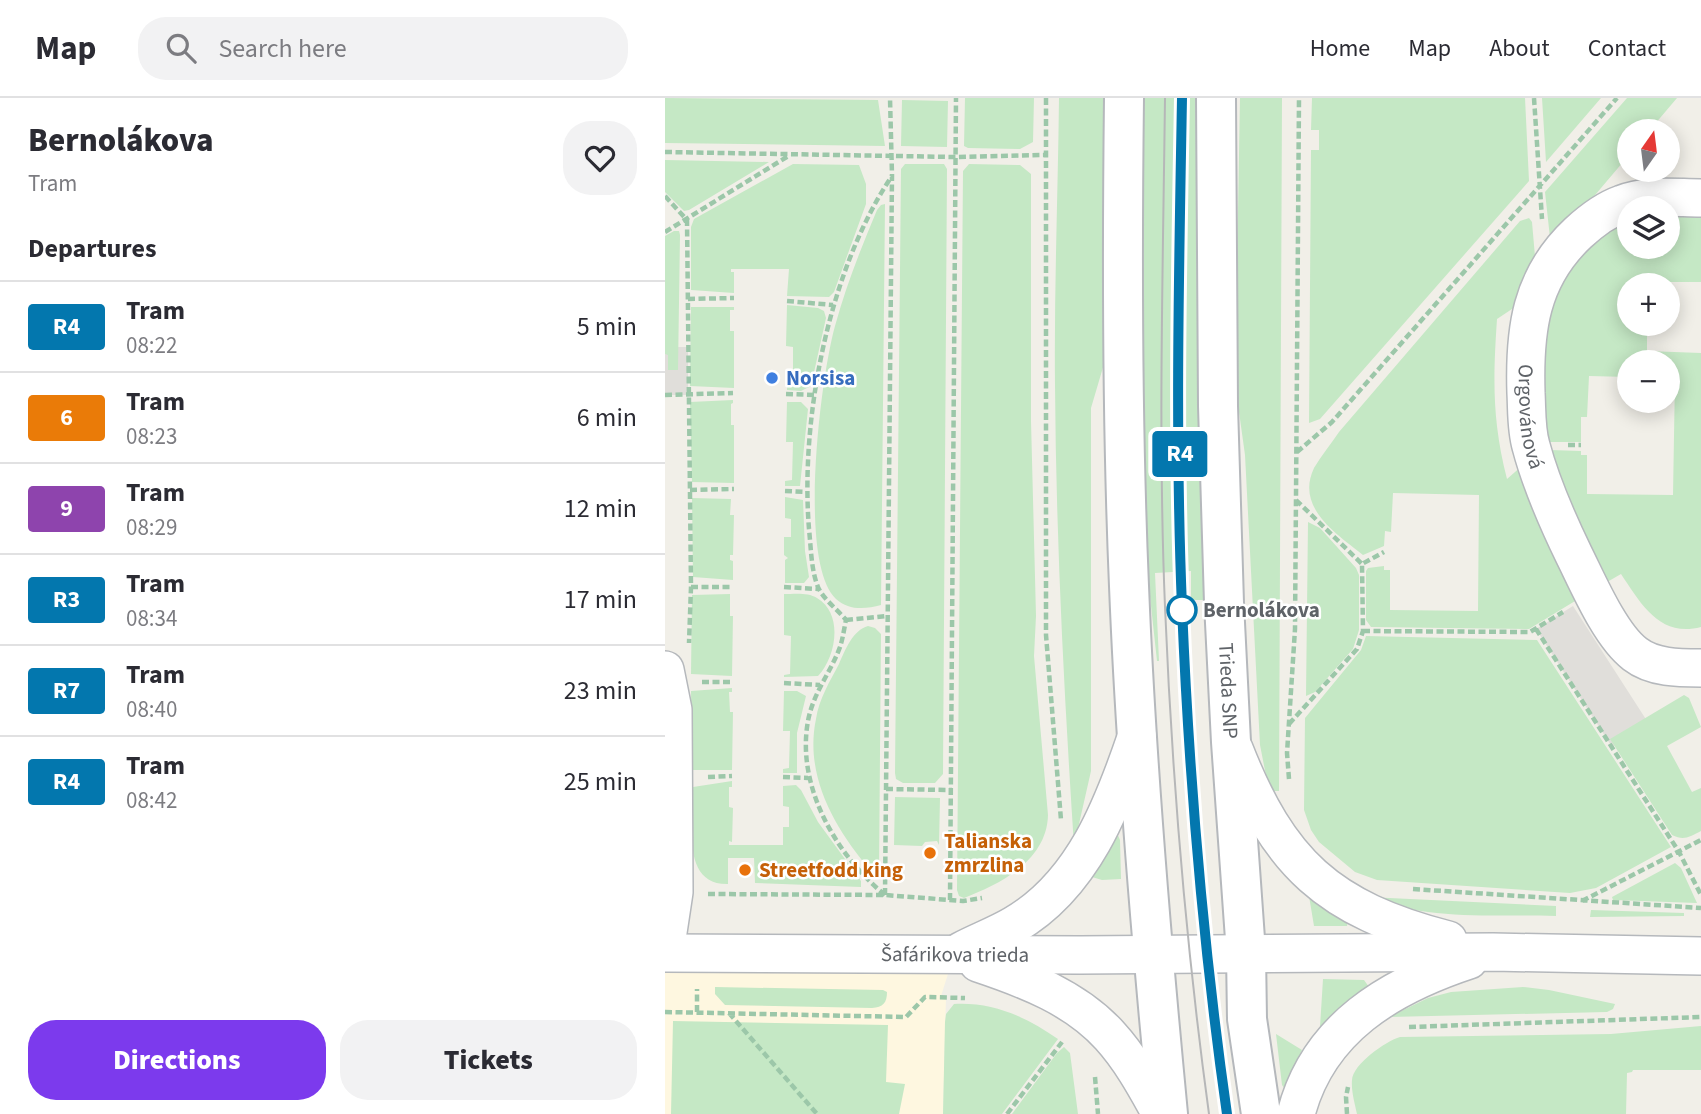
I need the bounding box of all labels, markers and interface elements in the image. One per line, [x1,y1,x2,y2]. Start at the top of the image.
search box [138,17,628,80]
text: Map [35,25,96,72]
icon: search [162,29,200,67]
text: Search here [218,30,347,67]
text: Home [1310,31,1370,66]
text: Map [1408,31,1451,66]
text: About [1489,31,1550,66]
text: Contact [1588,31,1666,66]
text: Bernolákova [28,117,213,164]
north arrow [1617,119,1680,182]
map controls [1617,119,1680,413]
button: heart [563,121,637,195]
text: Tram [28,167,77,200]
button: layers [1617,196,1680,259]
text: Departures [28,230,156,267]
button: + [1617,273,1680,336]
text: Tram [126,292,185,329]
text: 5 min [577,308,637,345]
text: R4 [53,309,80,344]
text: 08:22 [126,329,177,362]
button: − [1617,350,1680,413]
place label: Norsisa [786,363,855,393]
street label: Orgovánová [1511,364,1552,473]
marker: Norsisa [764,370,780,386]
text: Tram [126,383,185,420]
text: 6 min [577,399,637,436]
text: 6 [60,400,73,435]
text: 08:23 [126,420,177,453]
line badge: R4 [1149,431,1211,477]
text: R4 [1166,436,1194,471]
text: Tram [126,474,185,511]
text: 12 min [564,490,637,527]
text: 9 [60,491,73,526]
text: 08:29 [126,511,177,544]
text: Tram [126,565,185,602]
text: 17 min [564,581,637,618]
text: R3 [53,582,80,617]
marker: Bernolákova [1167,595,1197,625]
place label: Bernolákova [1203,595,1320,625]
text: 08:34 [126,602,177,635]
street label: Trieda SNP [1211,642,1246,740]
text: Tram [126,656,185,693]
text: 23 min [564,672,637,709]
text: R7 [53,673,80,708]
text: 08:40 [126,693,177,726]
text: Tram [126,747,185,784]
text: 25 min [564,763,637,800]
text: R4 [53,764,80,799]
text: 08:42 [126,784,177,817]
place label: Talianska zmrzlina [944,826,1032,880]
marker: Talianska zmrzlina [922,845,938,861]
place label: Streetfodd king [759,855,903,885]
marker: Streetfodd king [737,862,753,878]
street label: Šafárikova trieda [881,939,1029,970]
button: Directions [28,1020,326,1100]
button: Tickets [340,1020,637,1100]

